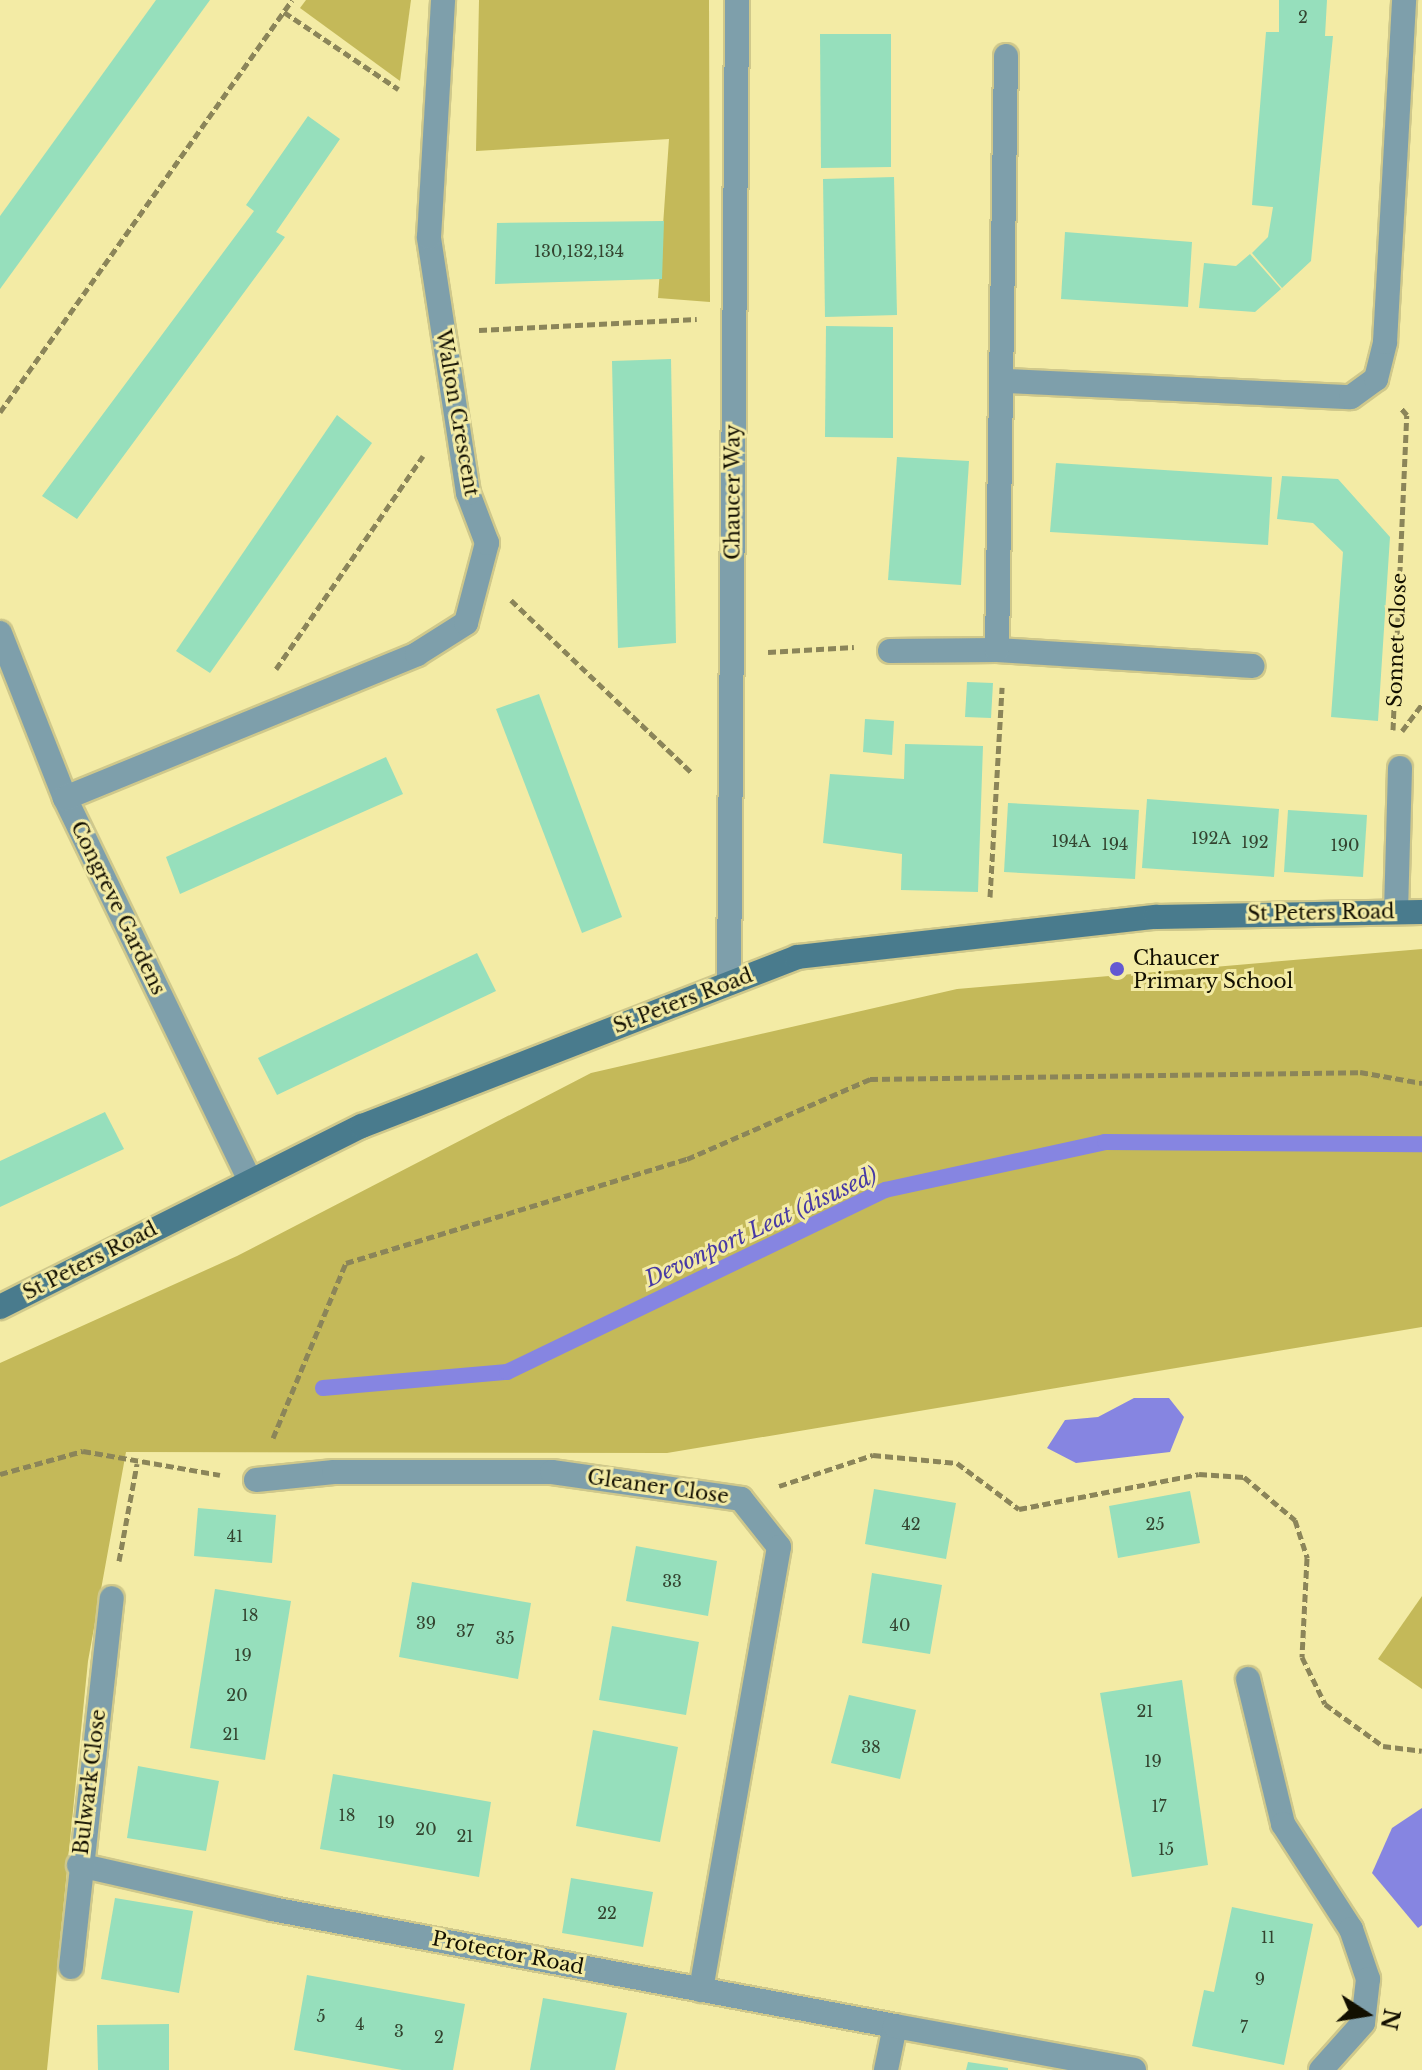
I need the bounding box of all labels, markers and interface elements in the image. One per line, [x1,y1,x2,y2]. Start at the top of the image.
house number: 2 [1298,7,1308,27]
house number: 130,132,134 [534,241,624,261]
street label: Walton Crescent [431,328,483,498]
street label: Chaucer Way [721,424,745,560]
street label: Sonnet Close [1383,572,1411,708]
street label: Congreve Gardens [66,817,170,999]
house number: 192A [1191,828,1231,848]
house number: 194A [1051,831,1091,851]
house number: 192 [1241,832,1269,852]
house number: 194 [1102,834,1128,854]
house number: 190 [1331,835,1359,855]
street label: St Peters Road [1247,900,1395,926]
place label: Chaucer Primary School [1133,946,1294,993]
marker: Chaucer Primary School [1108,960,1126,978]
street label: St Peters Road [610,963,756,1039]
water label: Devonport Leat (disused) [640,1161,882,1293]
street label: St Peters Road [19,1217,161,1305]
street label: Gleaner Close [585,1465,731,1509]
house number: 42 [901,1514,921,1534]
house number: 25 [1146,1514,1164,1534]
house number: 41 [227,1526,243,1546]
house number: 33 [662,1571,682,1591]
house number: 18 [242,1605,258,1625]
house number: 39 [416,1613,436,1633]
house number: 40 [890,1615,910,1635]
house number: 37 [456,1621,474,1641]
house number: 35 [496,1628,514,1648]
house number: 19 [234,1645,252,1665]
house number: 20 [226,1685,248,1705]
house number: 21 [1137,1701,1153,1721]
street label: Bulwark Close [69,1708,111,1856]
house number: 21 [223,1724,239,1744]
house number: 38 [861,1737,881,1757]
house number: 19 [1144,1751,1162,1771]
house number: 17 [1151,1796,1167,1816]
house number: 18 [339,1805,355,1825]
house number: 19 [377,1812,395,1832]
house number: 20 [415,1819,437,1839]
house number: 21 [457,1826,473,1846]
house number: 15 [1158,1839,1174,1859]
house number: 22 [597,1903,617,1923]
street label: Protector Road [430,1926,586,1980]
house number: 11 [1261,1927,1275,1947]
house number: 9 [1255,1969,1265,1989]
north arrow [1326,1974,1406,2054]
house number: 5 [316,2006,326,2026]
text: N [1375,2006,1405,2032]
house number: 4 [355,2014,365,2034]
house number: 7 [1240,2017,1248,2037]
house number: 3 [394,2021,404,2041]
house number: 2 [434,2027,444,2047]

